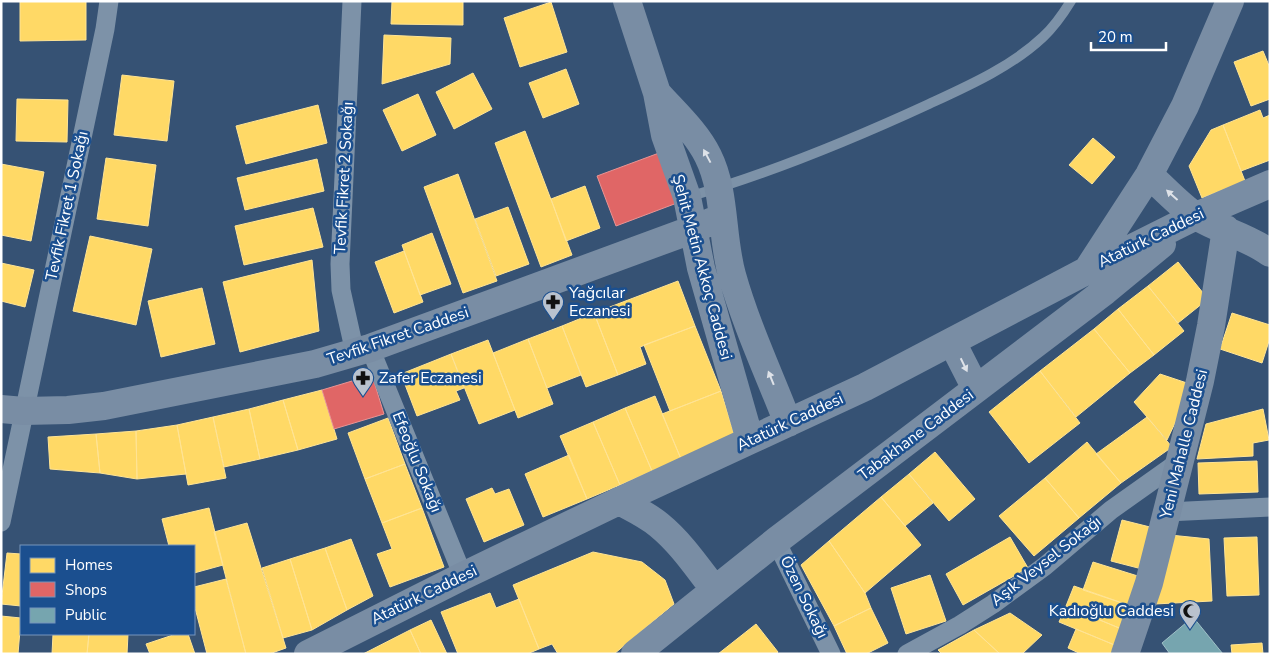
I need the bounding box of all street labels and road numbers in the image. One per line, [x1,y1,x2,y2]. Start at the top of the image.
street label: Tevfik Fikret 2 Sokağı [329,101,359,255]
street label: Tevfik Fikret 1 Sokağı [40,129,94,283]
street label: Şehit Metin Akkoç Caddesi [667,172,737,362]
street label: Atatürk Caddesi [1094,203,1208,273]
street label: Tevfik Fikret Caddesi [324,301,472,371]
street label: Yeni Mahalle Caddesi [1155,367,1213,522]
street label: Tabakhane Caddesi [854,384,978,486]
street label: Atatürk Caddesi [733,388,847,456]
street label: Efeoğlu Sokağı [387,408,447,516]
street label: Aşık Veysel Sokağı [986,511,1106,611]
street label: Özen Sokağı [775,552,833,642]
street label: Atatürk Caddesi [367,560,481,630]

